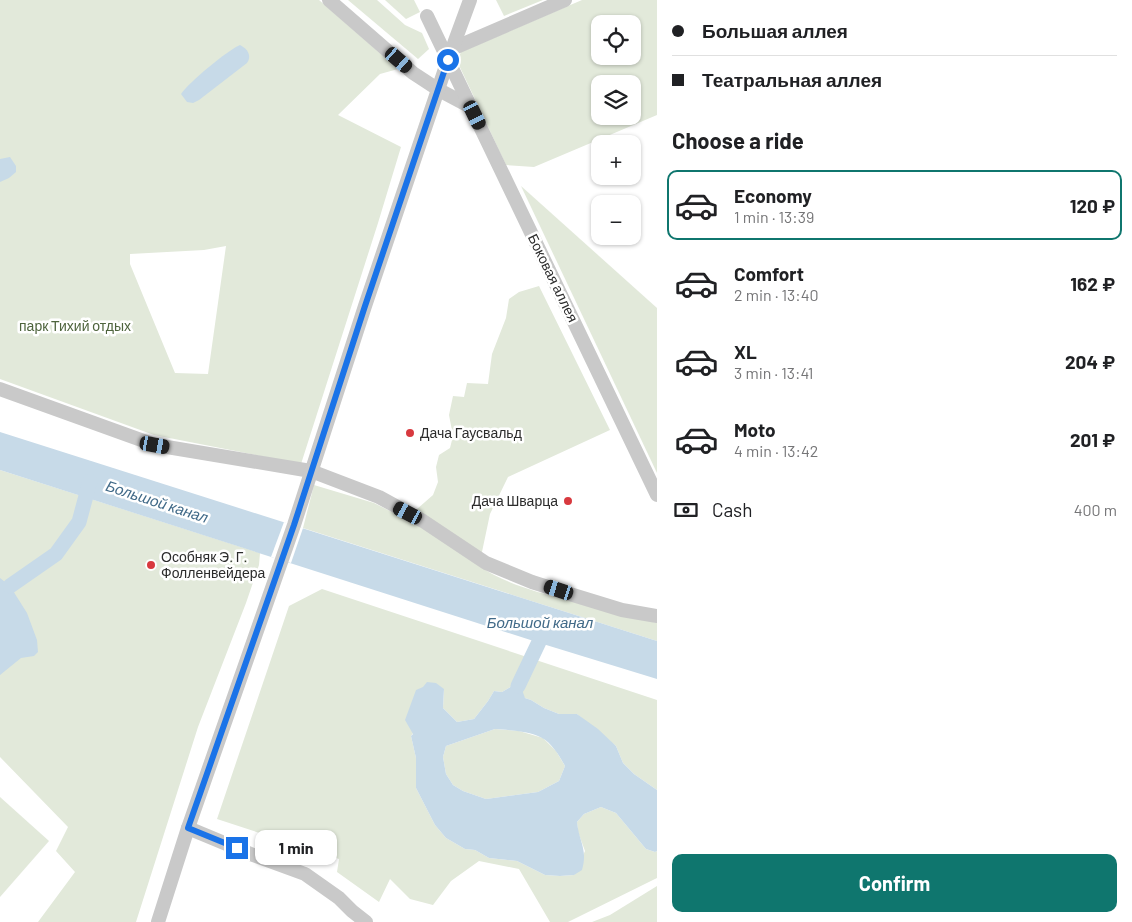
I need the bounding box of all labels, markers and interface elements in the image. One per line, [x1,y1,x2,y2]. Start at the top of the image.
map controls [591,15,641,245]
button: locate [591,15,641,65]
text: Большая аллея [702,19,848,42]
car [382,44,415,76]
route start [437,49,459,71]
text: Театральная аллея [702,68,882,91]
button: layers [591,75,641,125]
car [461,98,488,132]
text: Choose a ride [672,127,804,153]
button: + [591,135,641,185]
icon: car [674,183,719,228]
text: Economy [734,184,812,207]
text: 120 ₽ [1070,194,1115,217]
button: − [591,195,641,245]
text: 1 min · 13:39 [734,207,814,226]
street label: Боковая аллея [525,231,582,325]
icon: car [674,261,719,306]
text: Comfort [734,262,804,285]
text: 162 ₽ [1070,272,1115,295]
text: 2 min · 13:40 [734,285,819,304]
park label: парк Тихий отдых [19,317,131,334]
icon: car [674,339,719,384]
text: XL [734,340,757,363]
text: 204 ₽ [1065,350,1115,373]
text: 3 min · 13:41 [734,363,813,382]
icon: car [674,417,719,462]
text: Moto [734,418,776,441]
place label: Дача Гаусвальд [420,424,522,441]
marker: Дача Гаусвальд [404,427,416,439]
text: 201 ₽ [1070,428,1115,451]
car [138,435,171,455]
text: 4 min · 13:42 [734,441,818,460]
water label: Большой канал [104,476,211,526]
place label: Дача Шварца [472,492,558,509]
marker: Дача Шварца [562,495,574,507]
icon: cash [672,496,700,524]
text: Cash [712,498,753,521]
car [391,499,424,527]
text: 400 m [1074,500,1117,519]
place label: Особняк Э. Г. Фолленвейдера [161,548,266,581]
marker: Особняк Э. Г. Фолленвейдера [145,559,157,571]
car [542,578,575,602]
water label: Большой канал [487,613,594,631]
callout: 1 min [254,830,337,866]
route end [226,837,248,859]
text: 1 min [278,838,314,857]
button: Confirm [672,854,1117,912]

